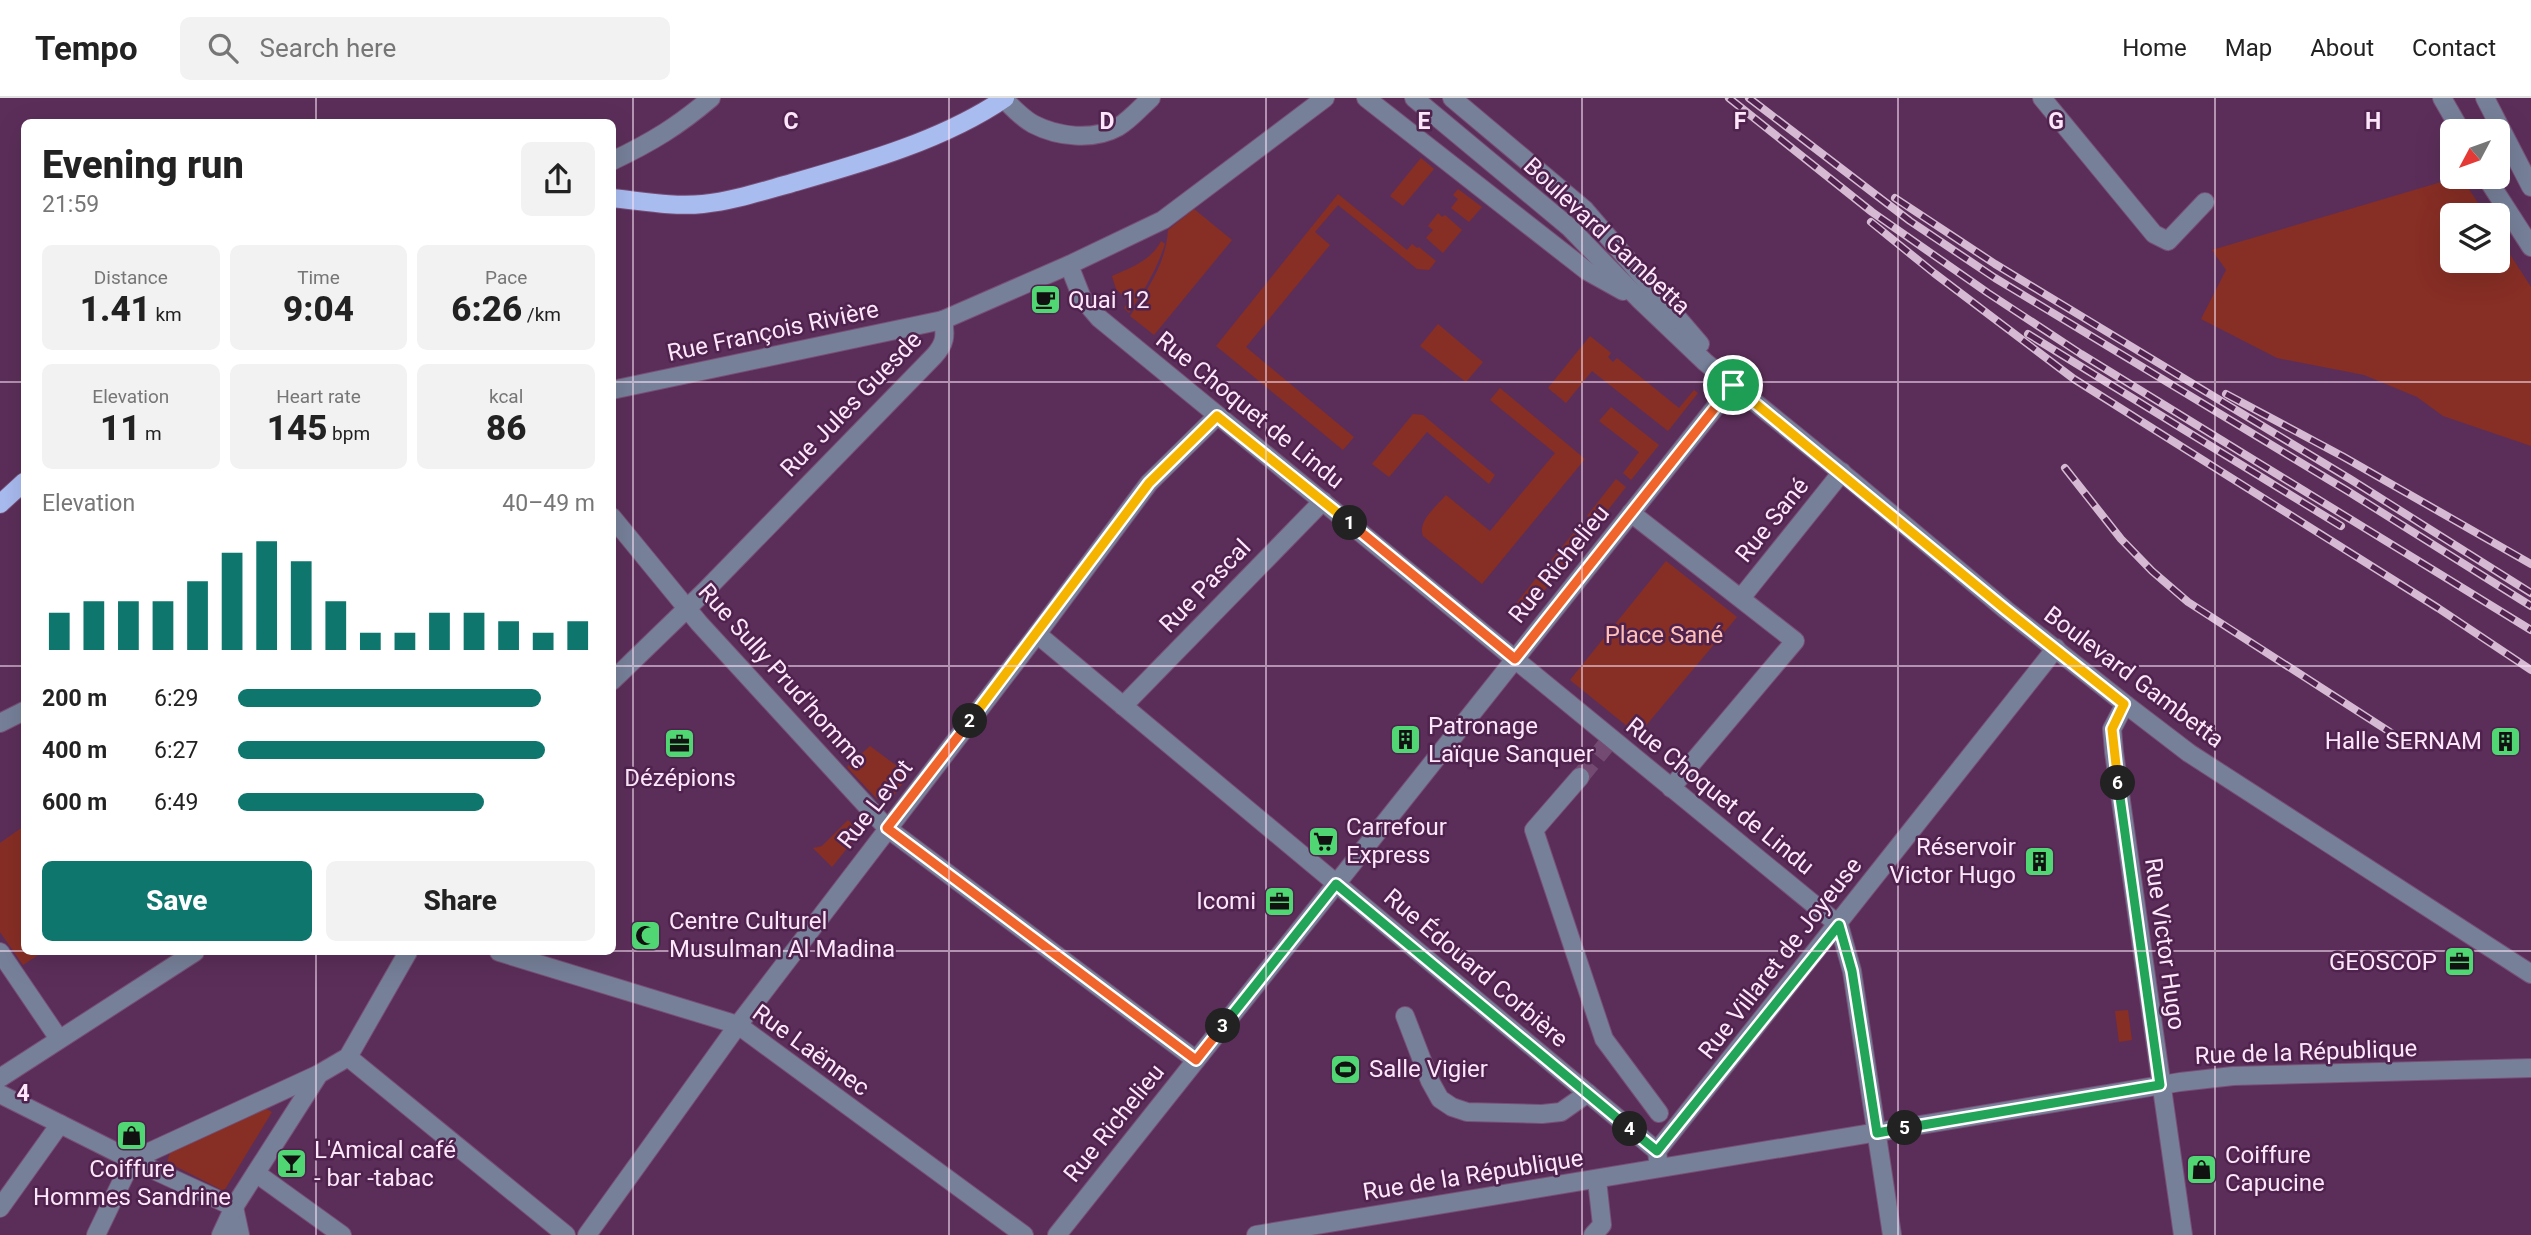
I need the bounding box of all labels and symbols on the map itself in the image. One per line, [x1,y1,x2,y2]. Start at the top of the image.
text: C [783,108,799,135]
text: D [1100,108,1114,135]
text: E [1418,108,1431,135]
text: F [1734,108,1747,135]
text: G [2048,108,2064,135]
text: H [2365,108,2381,135]
north arrow [2440,119,2510,189]
street label: Boulevard Gambetta [1518,152,1696,320]
cafe icon: Quai 12 [1028,283,1062,317]
place label: Quai 12 [1068,286,1150,314]
street label: Rue François Rivière [665,295,881,367]
street label: Rue Jules Guesde [775,326,927,482]
street label: Rue Choquet de Lindu [1150,326,1350,494]
pin [1703,355,1763,415]
street label: Rue Sané [1730,472,1814,568]
street label: Rue Richelieu [1503,499,1615,629]
pin: 1 [1332,506,1368,540]
street label: Rue Pascal [1154,534,1256,638]
street label: Rue Sully Prud'homme [693,578,873,774]
street label: Boulevard Gambetta [2039,600,2229,754]
park label: Place Sané [1605,621,1723,649]
pin: 2 [953,704,988,738]
place label: Patronage Laïque Sanquer [1428,712,1594,768]
street label: Rue Choquet de Lindu [1620,712,1820,880]
building icon: Patronage Laïque Sanquer [1388,723,1422,757]
building icon: Halle SERNAM [2488,724,2522,758]
office icon: Dézépions [663,727,697,761]
place label: Halle SERNAM [2325,727,2482,755]
street label: Rue Levot [832,754,919,854]
place label: Dézépions [624,764,736,792]
pin: 6 [2100,766,2136,800]
place label: Carrefour Express [1346,813,1447,869]
supermarket icon: Carrefour Express [1306,824,1340,858]
place label: Réservoir Victor Hugo [1889,833,2016,889]
building icon: Réservoir Victor Hugo [2022,844,2056,878]
street label: Rue Villaret de Joyeuse [1693,852,1867,1064]
street label: Rue Victor Hugo [2139,856,2191,1032]
street label: Rue Édouard Corbière [1378,883,1574,1053]
office icon: Icomi [1262,884,1296,918]
place label: Icomi [1196,887,1256,915]
place label: Centre Culturel Musulman Al Madina [669,907,895,963]
mosque icon: Centre Culturel Musulman Al Madina [629,918,663,952]
office icon: GEOSCOP [2443,945,2477,979]
place label: GEOSCOP [2329,948,2437,976]
street label: Rue Laënnec [747,998,875,1102]
pin: 3 [1206,1009,1240,1044]
street label: Rue de la République [2194,1034,2418,1070]
sports icon: Salle Vigier [1329,1052,1363,1086]
place label: Salle Vigier [1369,1055,1488,1083]
street label: Rue Richelieu [1058,1058,1170,1188]
text: 4 [16,1080,30,1107]
pin: 5 [1888,1110,1923,1146]
pin: 4 [1612,1112,1648,1146]
shop icon: Coiffure Hommes Sandrine [115,1118,149,1152]
place label: L'Amical café - bar -tabac [314,1136,456,1192]
place label: Coiffure Capucine [2225,1141,2325,1197]
street label: Rue de la République [1361,1144,1585,1206]
bar icon: L'Amical café - bar -tabac [274,1147,308,1181]
shop icon: Coiffure Capucine [2185,1152,2219,1186]
place label: Coiffure Hommes Sandrine [33,1155,231,1211]

